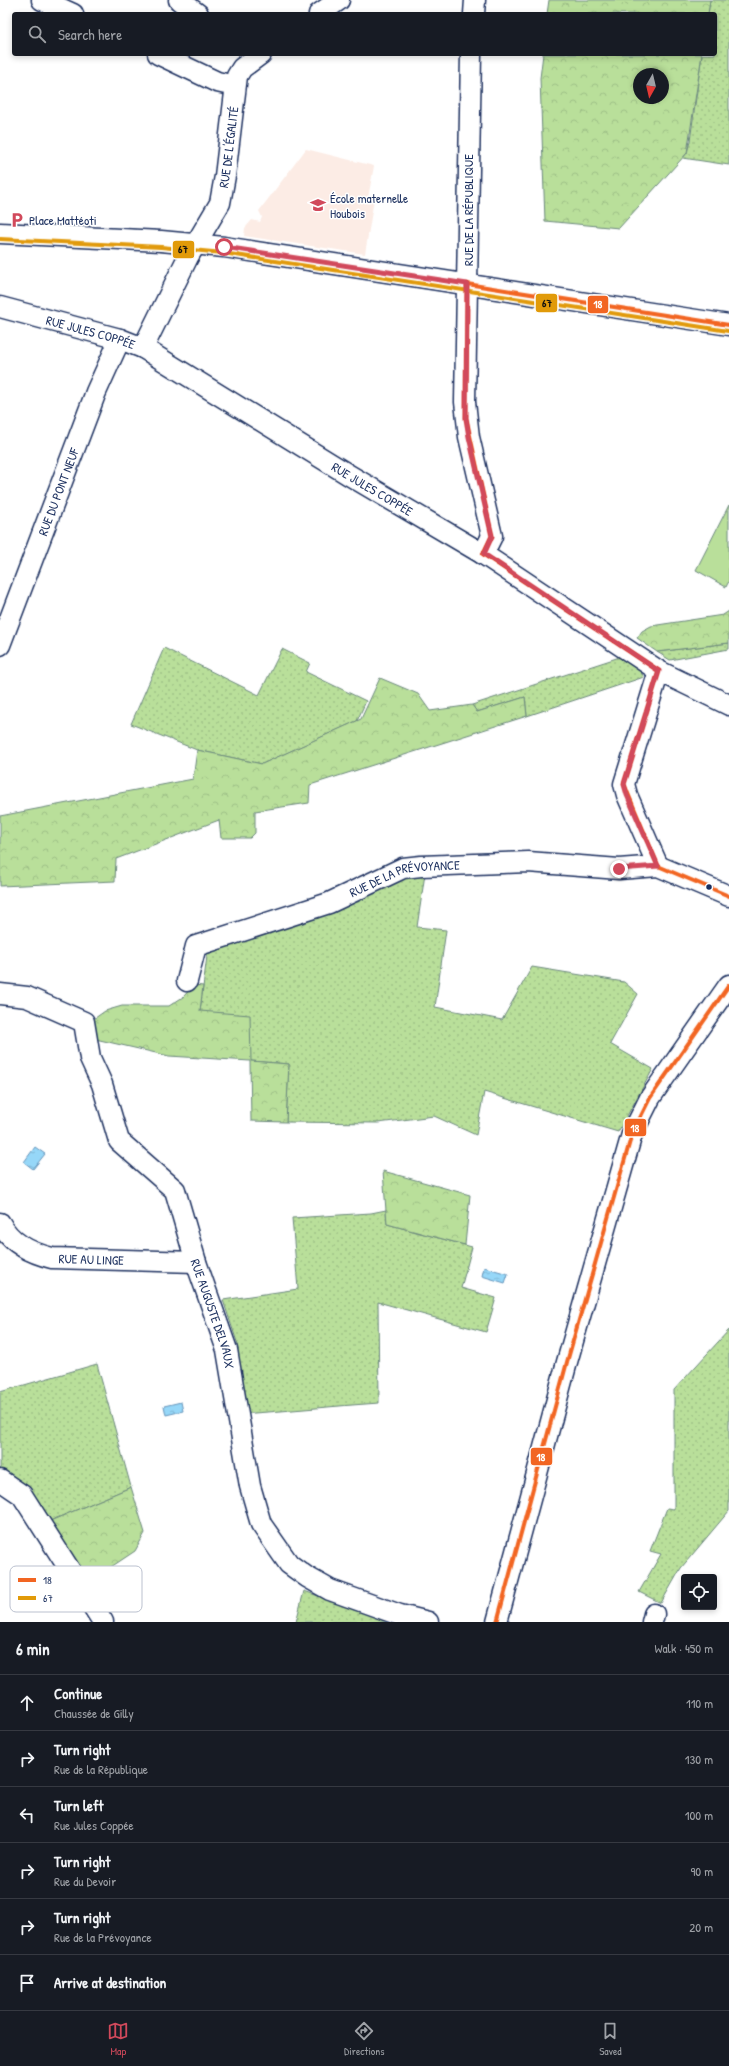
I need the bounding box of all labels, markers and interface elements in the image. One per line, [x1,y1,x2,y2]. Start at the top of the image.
search box [12,12,717,56]
icon: search [26,23,48,45]
text: Search here [58,24,122,45]
north arrow [633,68,669,104]
street label: RUE DE L'ÉGALITÉ [214,105,242,189]
street label: RUE DE LA RÉPUBLIQUE [459,154,477,266]
place label: École maternelle Houbois [330,189,408,222]
school or university icon: École maternelle Houbois [309,196,327,214]
parking icon: Place Mattéoti [8,211,26,229]
place label: Place Mattéoti [29,211,97,229]
route start [215,238,233,256]
line badge: 67 [172,240,195,259]
text: 67 [178,242,188,256]
line badge: 67 [535,293,558,313]
line badge: 18 [587,295,609,314]
text: 67 [542,296,552,310]
text: 18 [594,297,603,311]
street label: RUE JULES COPPÉE [44,311,138,353]
street label: RUE DU PONT NEUF [33,444,83,538]
street label: RUE JULES COPPÉE [328,457,417,520]
street label: RUE DE LA PRÉVOYANCE [346,856,460,901]
route end [610,860,628,878]
unlabelled marker [704,882,714,892]
line badge: 18 [624,1118,647,1137]
text: 18 [631,1121,640,1135]
street label: RUE AU LINGE [58,1249,124,1269]
street label: RUE AUGUSTE DELVAUX [187,1256,239,1370]
line badge: 18 [530,1447,553,1466]
text: 18 [537,1450,546,1464]
legend [10,1566,142,1612]
text: 18 [43,1573,52,1587]
map controls [681,1574,717,1610]
button: locate [681,1574,717,1610]
text: 67 [43,1591,53,1605]
text: 6 min [16,1637,50,1660]
text: Walk · 450 m [654,1639,713,1657]
text: Continue [54,1683,102,1704]
icon: ahead [16,1692,38,1714]
text: 110 m [686,1694,713,1712]
text: Chaussée de Gilly [54,1704,134,1722]
text: Turn right [54,1739,110,1760]
icon: right [16,1748,38,1770]
text: 130 m [685,1750,713,1768]
text: Rue de la République [54,1760,148,1778]
text: Turn left [54,1795,104,1816]
icon: left [16,1804,38,1826]
text: 100 m [685,1806,713,1824]
text: Rue Jules Coppée [54,1816,134,1834]
text: Turn right [54,1851,110,1872]
icon: right [16,1860,38,1882]
text: 90 m [691,1862,713,1880]
text: Rue du Devoir [54,1872,116,1890]
text: Turn right [54,1907,110,1928]
icon: right [16,1916,38,1938]
text: 20 m [689,1918,713,1936]
text: Rue de la Prévoyance [54,1928,152,1946]
icon: arrive [16,1972,38,1994]
text: Arrive at destination [54,1972,166,1993]
tab: Map [107,2020,129,2058]
tab: Directions [344,2020,385,2058]
tab: Saved [599,2020,622,2058]

